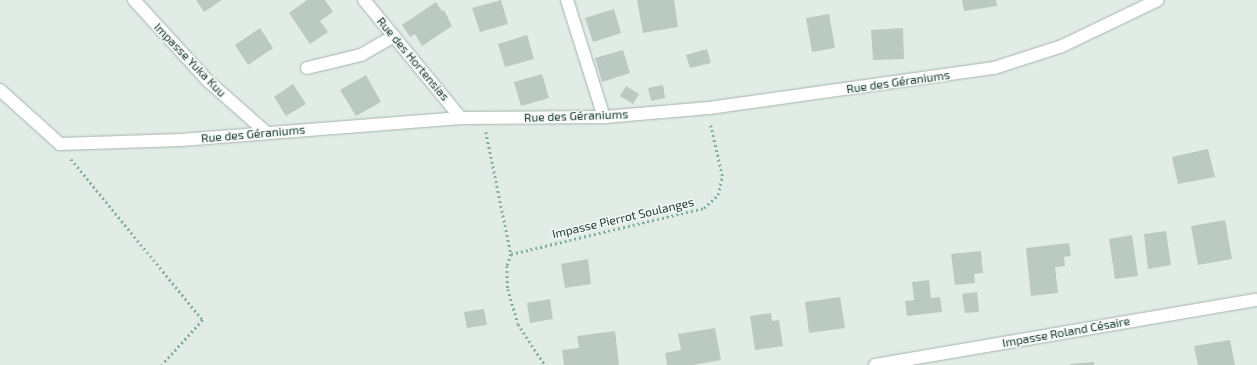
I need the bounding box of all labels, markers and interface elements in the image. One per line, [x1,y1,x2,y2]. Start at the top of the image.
street label: Rue des Hortensias [374,14,452,104]
street label: Impasse Yuka Kuu [151,20,229,100]
street label: Rue des Géraniums [845,68,951,96]
street label: Rue des Géraniums [524,107,628,125]
street label: Rue des Géraniums [200,122,306,146]
street label: Impasse Pierrot Soulanges [551,195,695,241]
street label: Impasse Roland Césaire [1001,314,1131,350]

